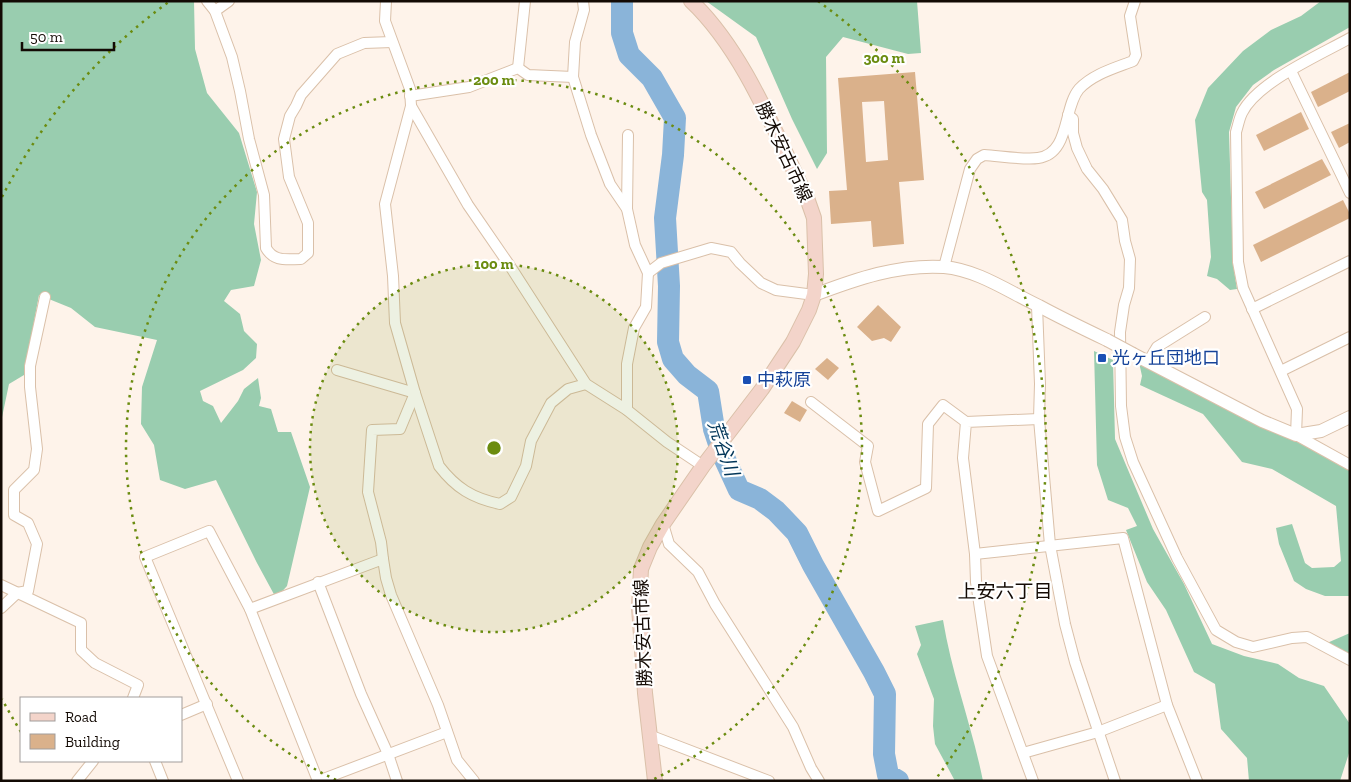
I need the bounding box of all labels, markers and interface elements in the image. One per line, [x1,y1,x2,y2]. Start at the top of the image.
scale bar [22,20,115,52]
text: 50 m [30,28,63,46]
text: 300 m [863,49,905,67]
text: 200 m [473,71,515,89]
street label: 勝木安古市線 [751,98,817,206]
text: 100 m [474,255,514,273]
place label: 光ヶ丘団地口 [1112,347,1220,369]
marker: 光ヶ丘団地口 [1096,352,1108,364]
place label: 中萩原 [757,369,811,391]
marker: 中萩原 [741,374,753,386]
water label: 荒谷川 [703,417,744,481]
centre of rings [485,439,503,457]
street label: 勝木安古市線 [630,579,656,687]
district label: 上安六丁目 [957,580,1053,603]
legend [20,697,182,762]
text: Road [65,708,98,726]
text: Building [65,733,120,751]

